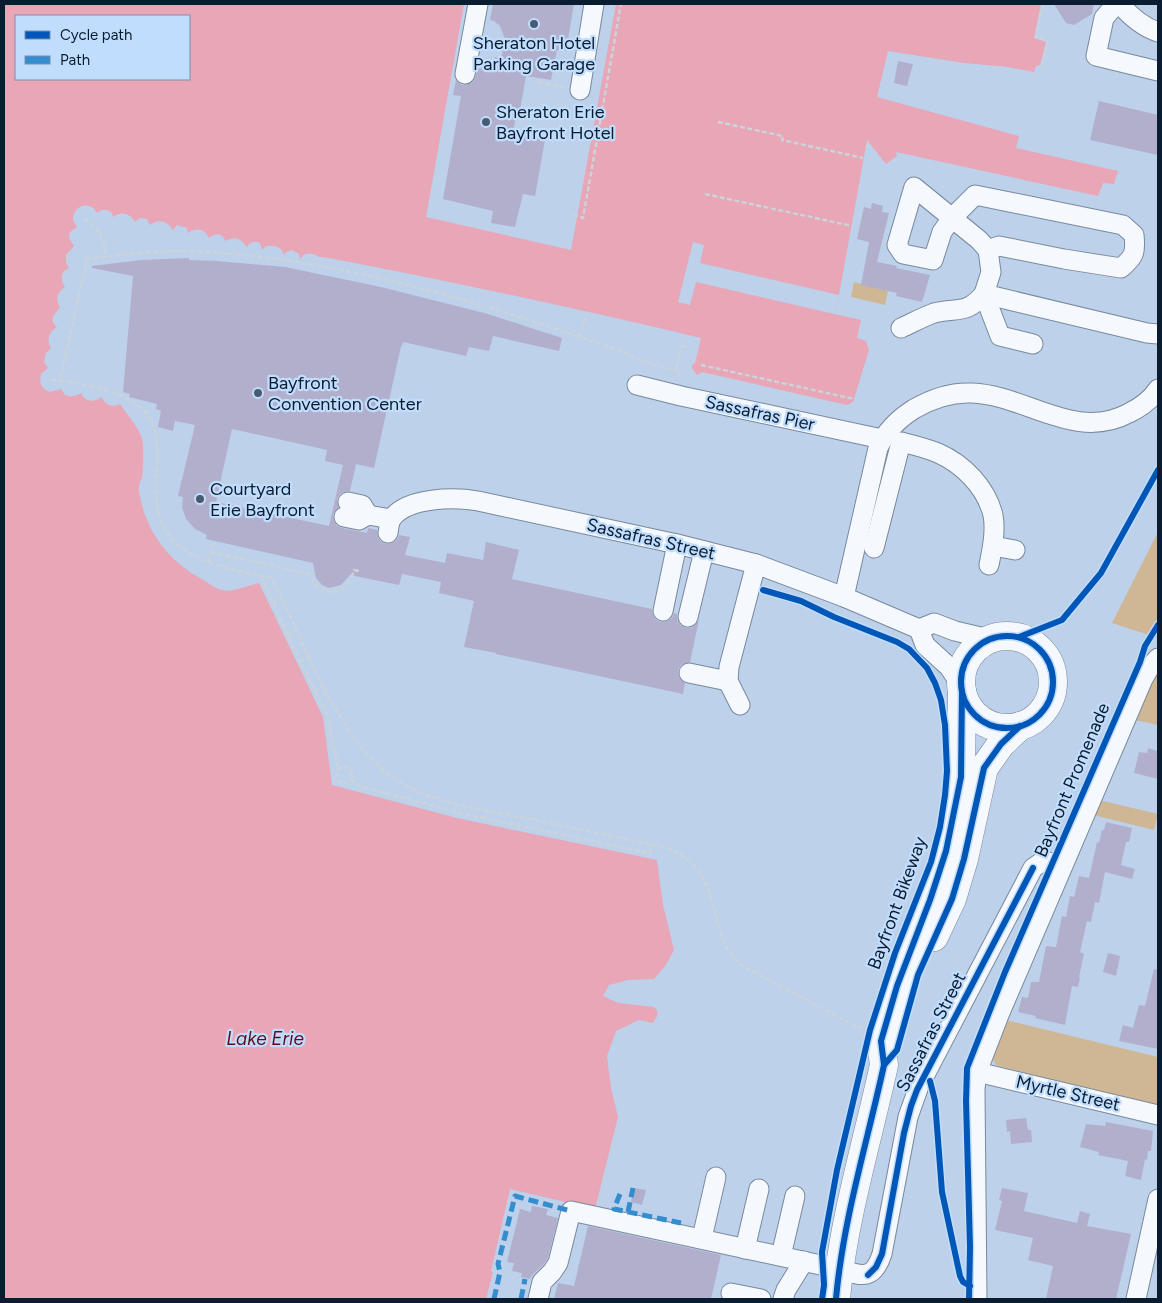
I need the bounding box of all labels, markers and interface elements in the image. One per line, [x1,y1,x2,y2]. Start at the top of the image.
legend [15,15,190,80]
marker: Sheraton Hotel Parking Garage [528,18,540,30]
text: Cycle path [60,26,132,44]
place label: Sheraton Hotel Parking Garage [473,32,595,75]
text: Path [60,51,90,69]
place label: Sheraton Erie Bayfront Hotel [496,101,614,144]
marker: Sheraton Erie Bayfront Hotel [480,116,492,128]
place label: Bayfront Convention Center [268,372,422,415]
marker: Bayfront Convention Center [252,387,264,399]
street label: Sassafras Pier [703,391,817,435]
place label: Courtyard Erie Bayfront [210,478,315,521]
marker: Courtyard Erie Bayfront [194,493,206,505]
street label: Sassafras Street [585,514,718,565]
street label: Bayfront Promenade [1030,699,1115,861]
street label: Bayfront Bikeway [863,833,931,972]
street label: Sassafras Street [891,968,971,1096]
water label: Lake Erie [226,1027,304,1050]
street label: Myrtle Street [1014,1070,1122,1116]

